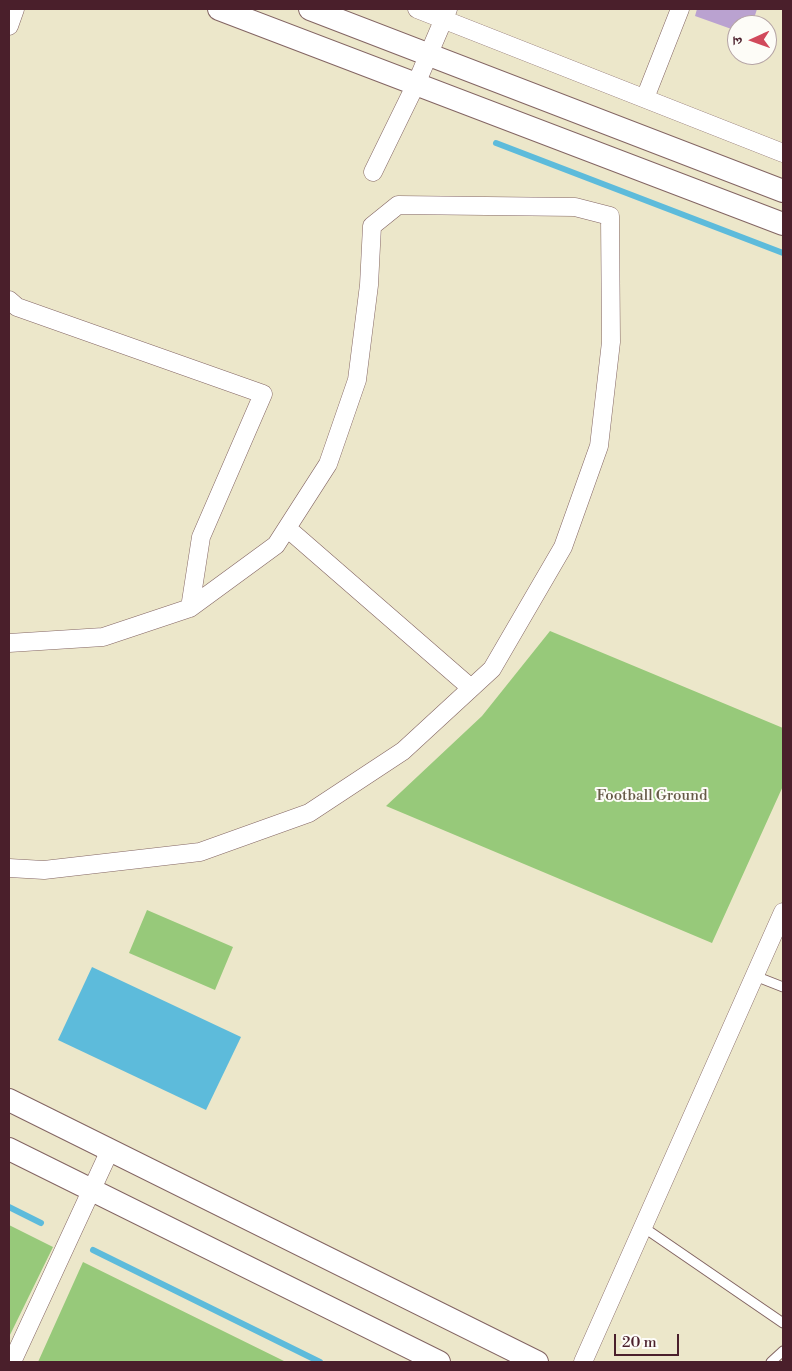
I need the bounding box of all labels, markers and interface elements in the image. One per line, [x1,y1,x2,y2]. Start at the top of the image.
north arrow [727,15,777,65]
text: उ [729,37,747,44]
park label: Football Ground [597,787,707,805]
scale bar [617,1324,682,1356]
text: 20 m [622,1333,657,1352]

